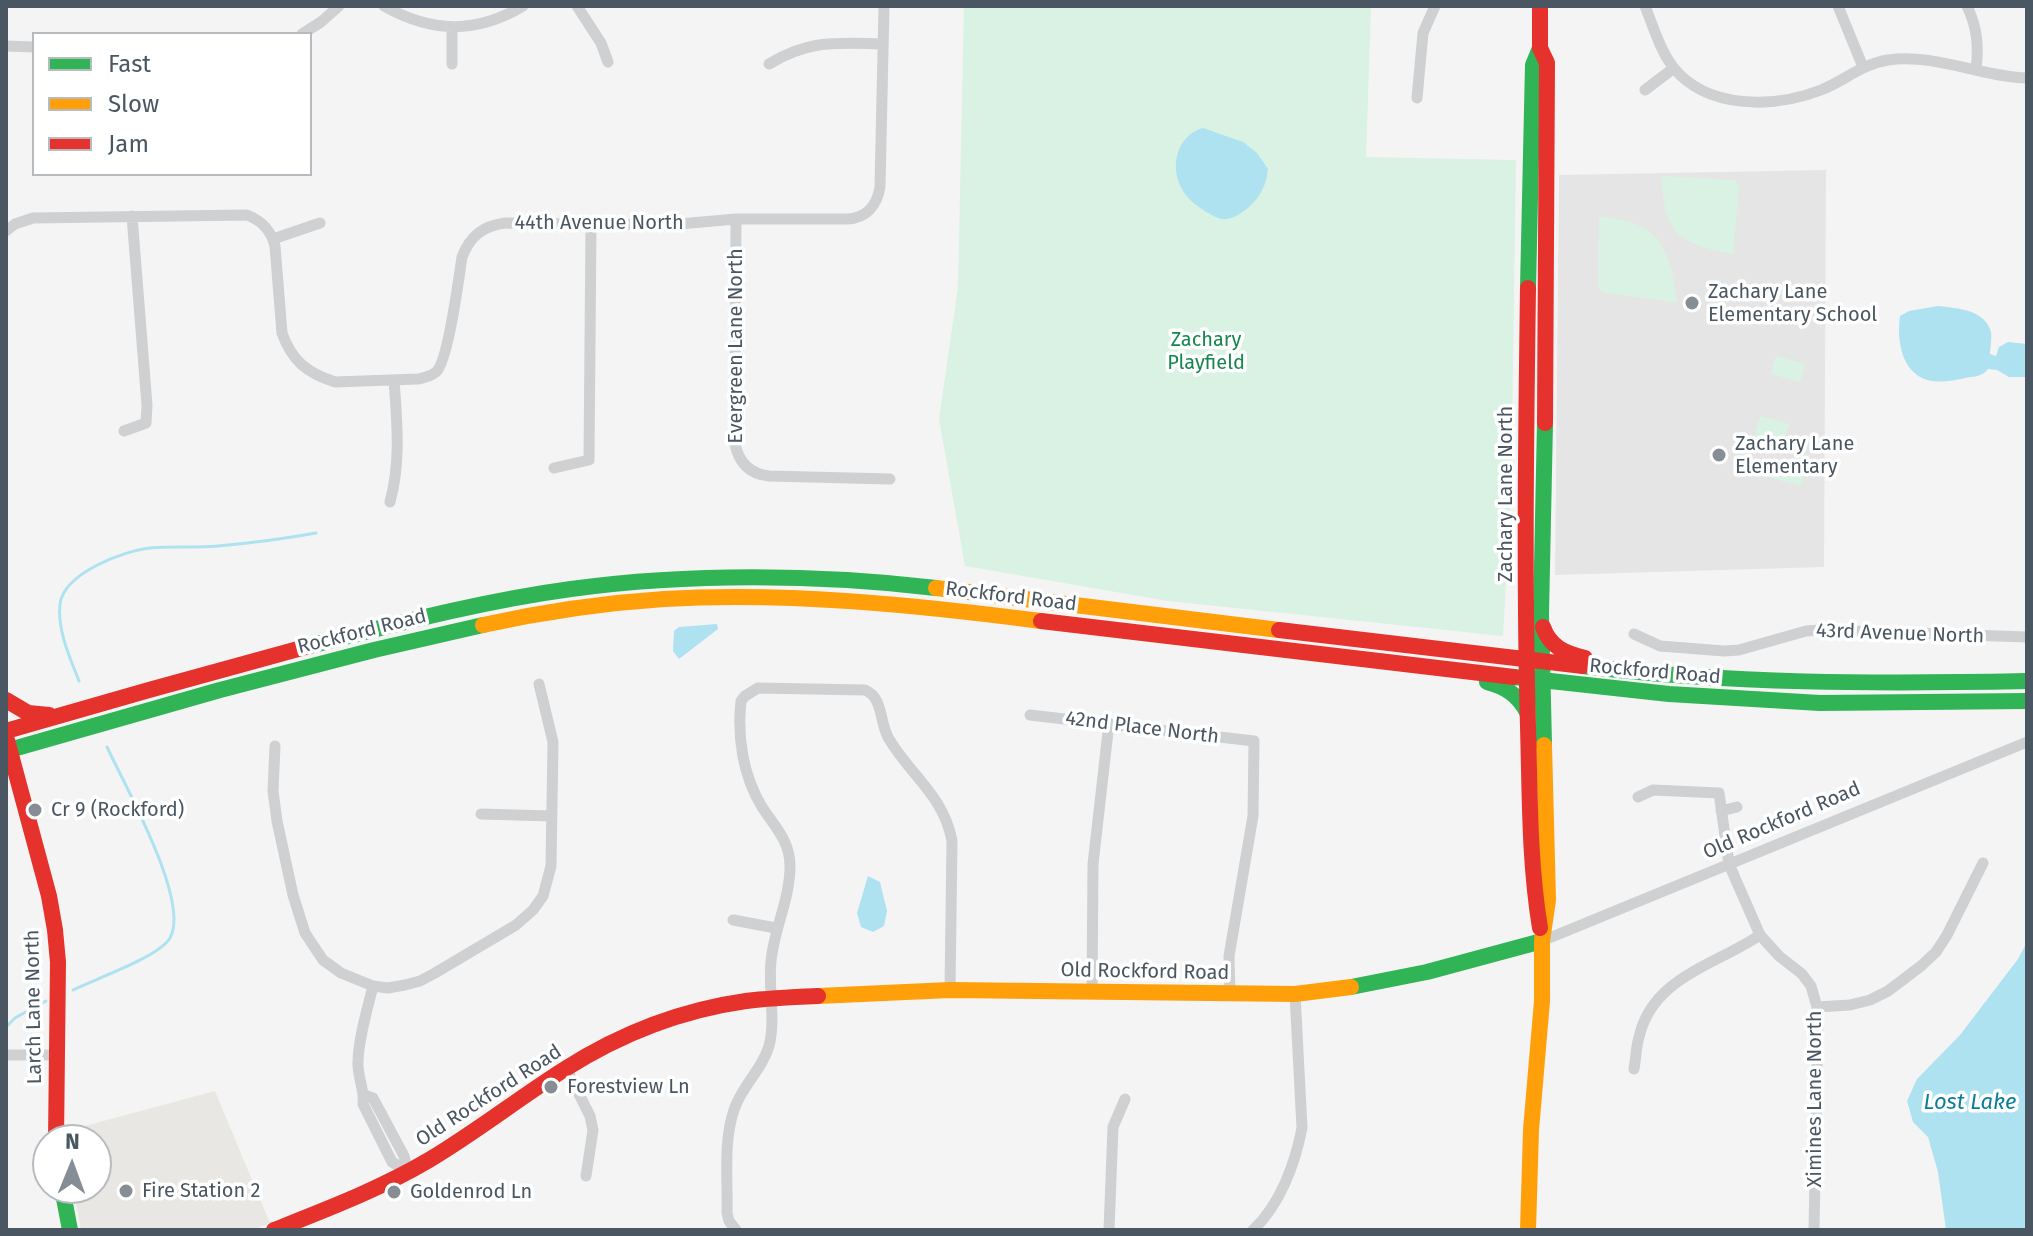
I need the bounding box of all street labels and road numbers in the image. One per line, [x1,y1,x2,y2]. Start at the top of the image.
street label: 44th Avenue North [514,211,684,235]
street label: Evergreen Lane North [724,248,748,444]
street label: Zachary Lane North [1494,406,1518,582]
street label: Rockford Road [944,577,1078,617]
street label: Rockford Road [295,604,429,660]
street label: 43rd Avenue North [1815,619,1985,649]
street label: Rockford Road [1588,654,1722,690]
street label: 42nd Place North [1064,707,1220,749]
street label: Old Rockford Road [1700,777,1864,865]
street label: Larch Lane North [21,929,47,1085]
street label: Old Rockford Road [1060,959,1230,985]
street label: Ximines Lane North [1803,1010,1827,1188]
street label: Old Rockford Road [412,1040,566,1152]

